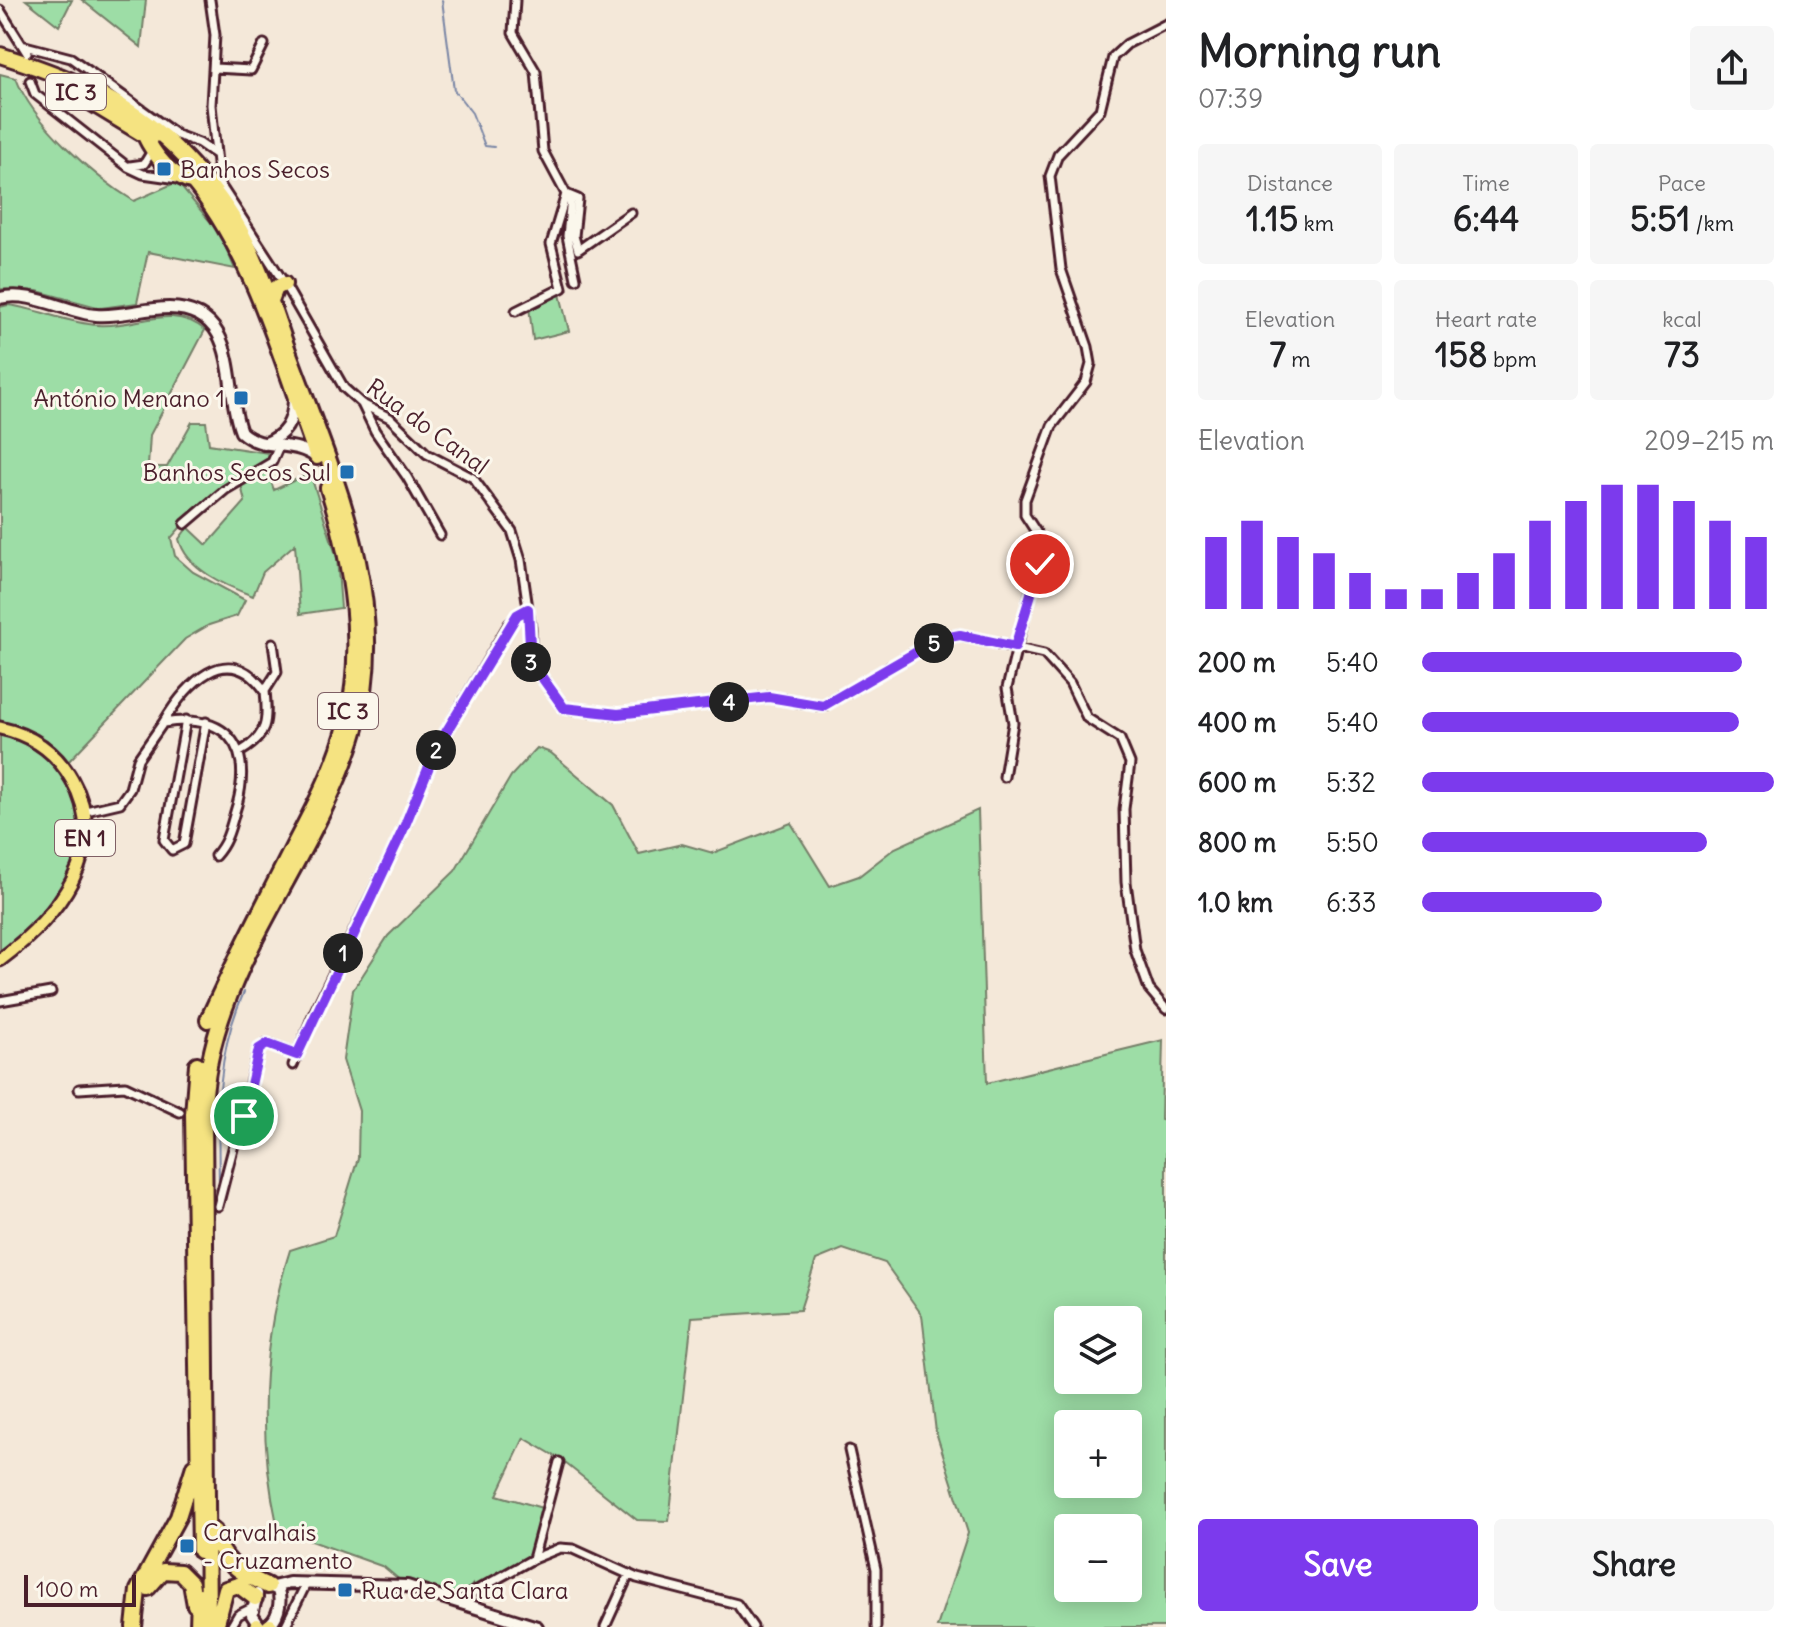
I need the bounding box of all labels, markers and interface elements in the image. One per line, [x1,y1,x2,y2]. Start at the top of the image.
text: Morning run [1198,24,1441,79]
button: share [1690,26,1774,110]
road number: IC 3 [46,74,106,110]
text: 07:39 [1198,82,1263,115]
place label: Banhos Secos [180,154,330,184]
marker: Banhos Secos [155,160,173,178]
text: Distance [1247,169,1333,197]
text: Time [1462,169,1510,197]
text: Pace [1658,169,1706,197]
text: 1.15 [1246,197,1298,240]
text: 6:44 [1453,197,1519,240]
text: 5:51 [1630,197,1690,240]
text: km [1298,209,1334,237]
text: /km [1690,209,1734,237]
text: Elevation [1245,305,1335,333]
text: Heart rate [1435,305,1537,333]
text: kcal [1662,305,1702,333]
text: 7 [1269,333,1286,376]
text: 158 [1435,333,1488,376]
text: 73 [1664,333,1700,376]
text: m [1286,345,1311,373]
text: bpm [1488,345,1537,373]
street label: Rua do Canal [361,372,495,480]
place label: António Menano 1 [33,383,225,413]
marker: António Menano 1 [232,389,250,407]
text: Elevation [1198,424,1305,457]
text: 209–215 m [1644,424,1774,457]
place label: Banhos Secos Sul [143,457,331,487]
marker: Banhos Secos Sul [338,463,356,481]
pin [1006,530,1074,598]
icon: check [1018,542,1062,586]
pin: 5 [914,623,954,663]
text: 5 [928,629,940,657]
pin: 3 [511,642,551,682]
text: 200 m [1198,646,1275,679]
text: 5:40 [1326,646,1379,679]
text: 3 [525,648,537,676]
pin: 4 [709,682,749,722]
text: 4 [723,688,735,716]
road number: IC 3 [318,693,378,729]
text: 400 m [1198,706,1276,739]
text: 5:40 [1326,706,1379,739]
pin: 2 [416,730,456,770]
text: 2 [430,736,442,764]
text: 600 m [1198,766,1276,799]
text: 5:32 [1326,766,1376,799]
road number: EN 1 [55,820,115,856]
text: 800 m [1198,826,1276,859]
text: 5:50 [1326,826,1379,859]
text: 1.0 km [1198,886,1273,919]
text: 6:33 [1326,886,1376,919]
pin: 1 [323,933,363,973]
text: 1 [339,939,347,967]
pin [210,1082,278,1150]
icon: arrive [222,1094,266,1138]
map controls [1054,1306,1142,1602]
button: layers [1054,1306,1142,1394]
button: + [1054,1410,1142,1498]
button: − [1054,1514,1142,1602]
place label: Carvalhais - Cruzamento [203,1517,353,1575]
button: Save [1198,1519,1478,1611]
button: Share [1494,1519,1774,1611]
marker: Carvalhais - Cruzamento [178,1537,196,1555]
scale bar [24,1571,136,1607]
text: 100 m [36,1575,98,1603]
place label: Rua de Santa Clara [361,1575,568,1605]
marker: Rua de Santa Clara [336,1581,354,1599]

